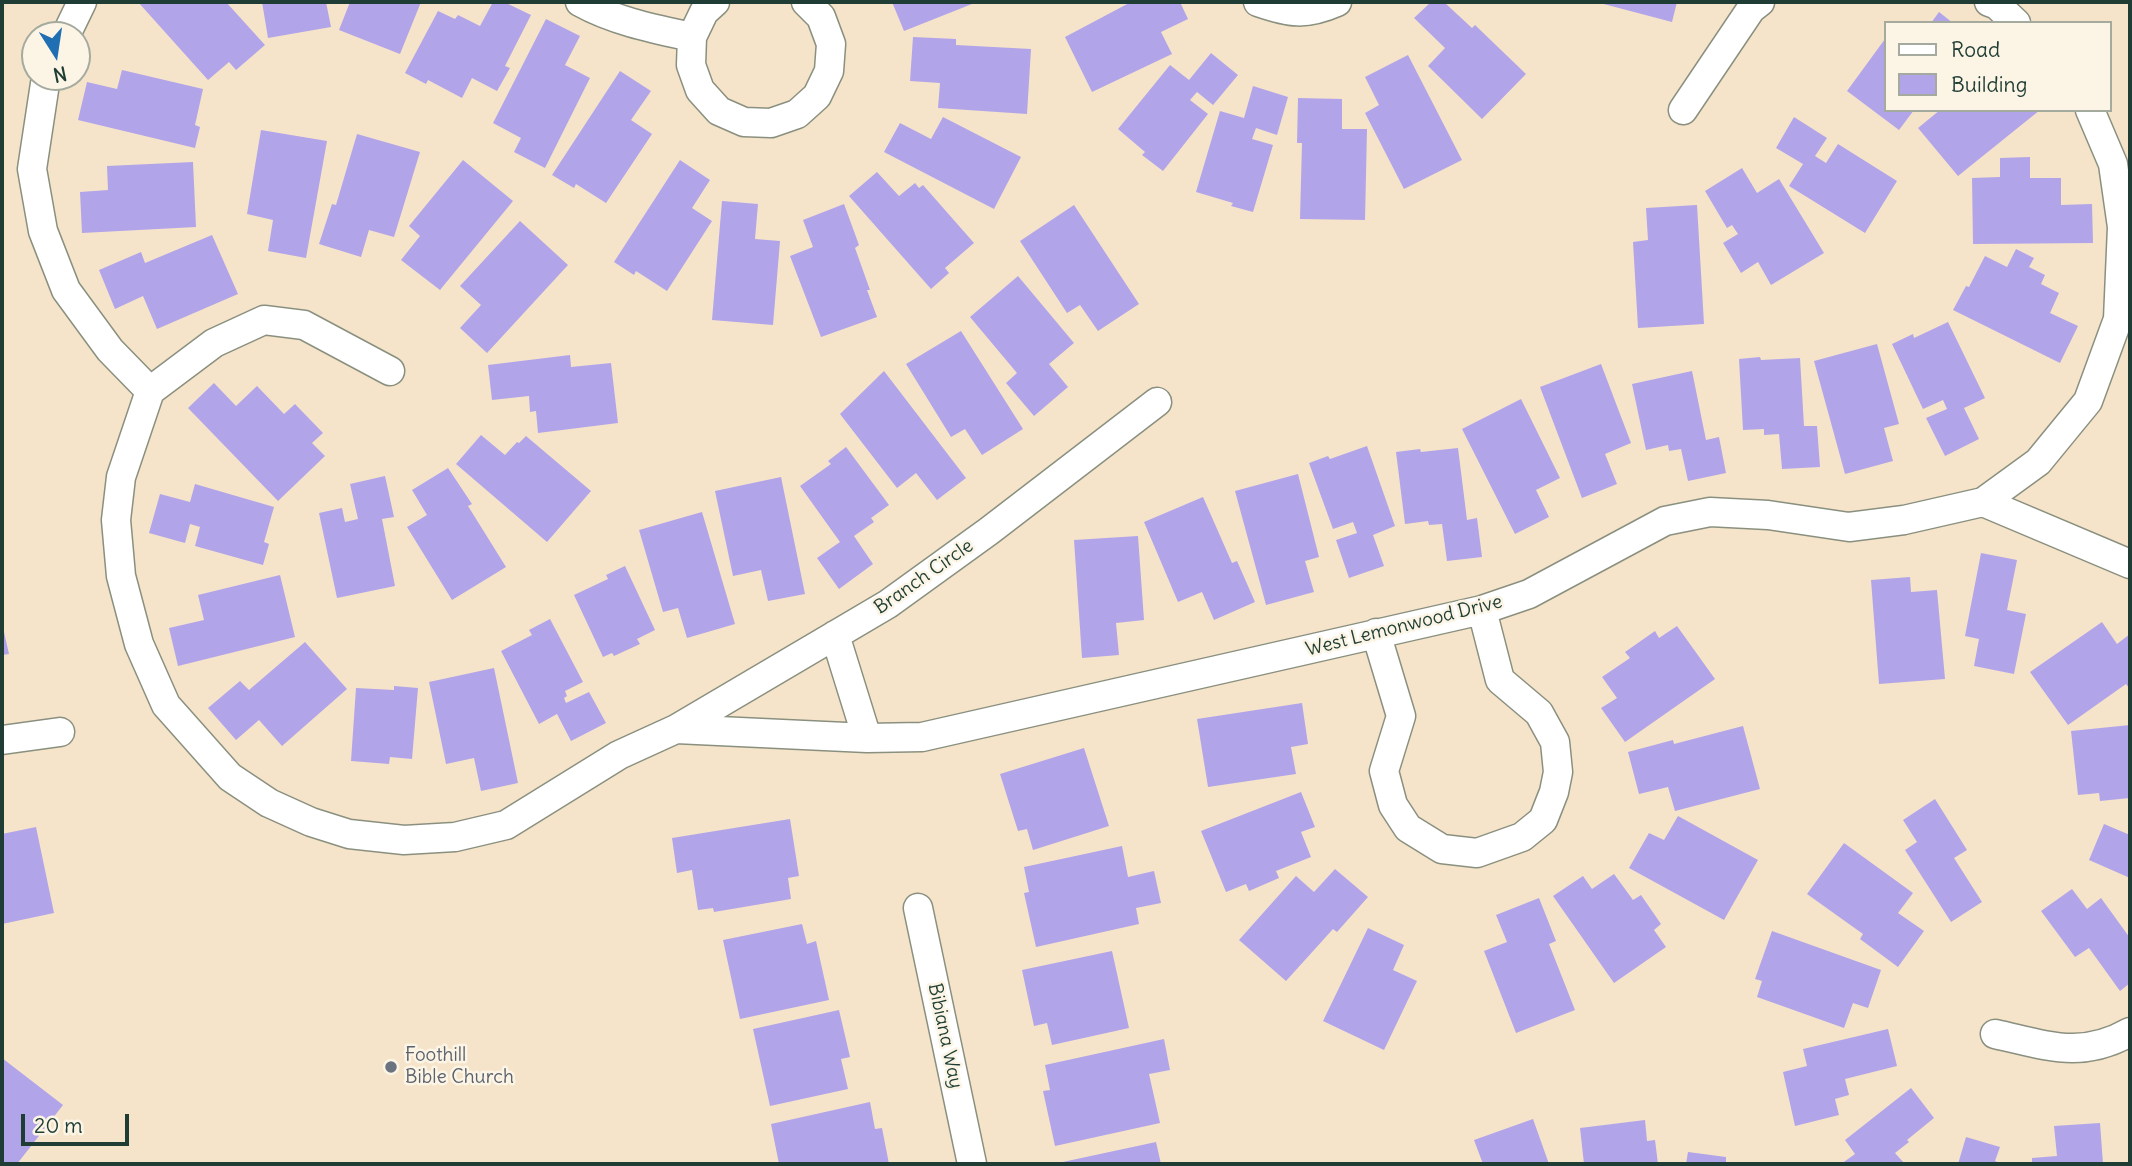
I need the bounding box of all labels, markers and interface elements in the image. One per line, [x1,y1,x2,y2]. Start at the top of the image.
north arrow [21,21,91,91]
legend [1884,21,2111,112]
text: Road [1951,36,2000,63]
text: N [51,61,69,88]
text: Building [1951,71,2027,98]
street label: Branch Circle [870,535,978,619]
street label: West Lemonwood Drive [1303,591,1505,661]
street label: Bibiana Way [923,981,967,1091]
place label: Foothill Bible Church [405,1045,514,1089]
marker: Foothill Bible Church [383,1059,399,1075]
scale bar [24,1100,133,1144]
text: 20 m [34,1112,83,1139]

